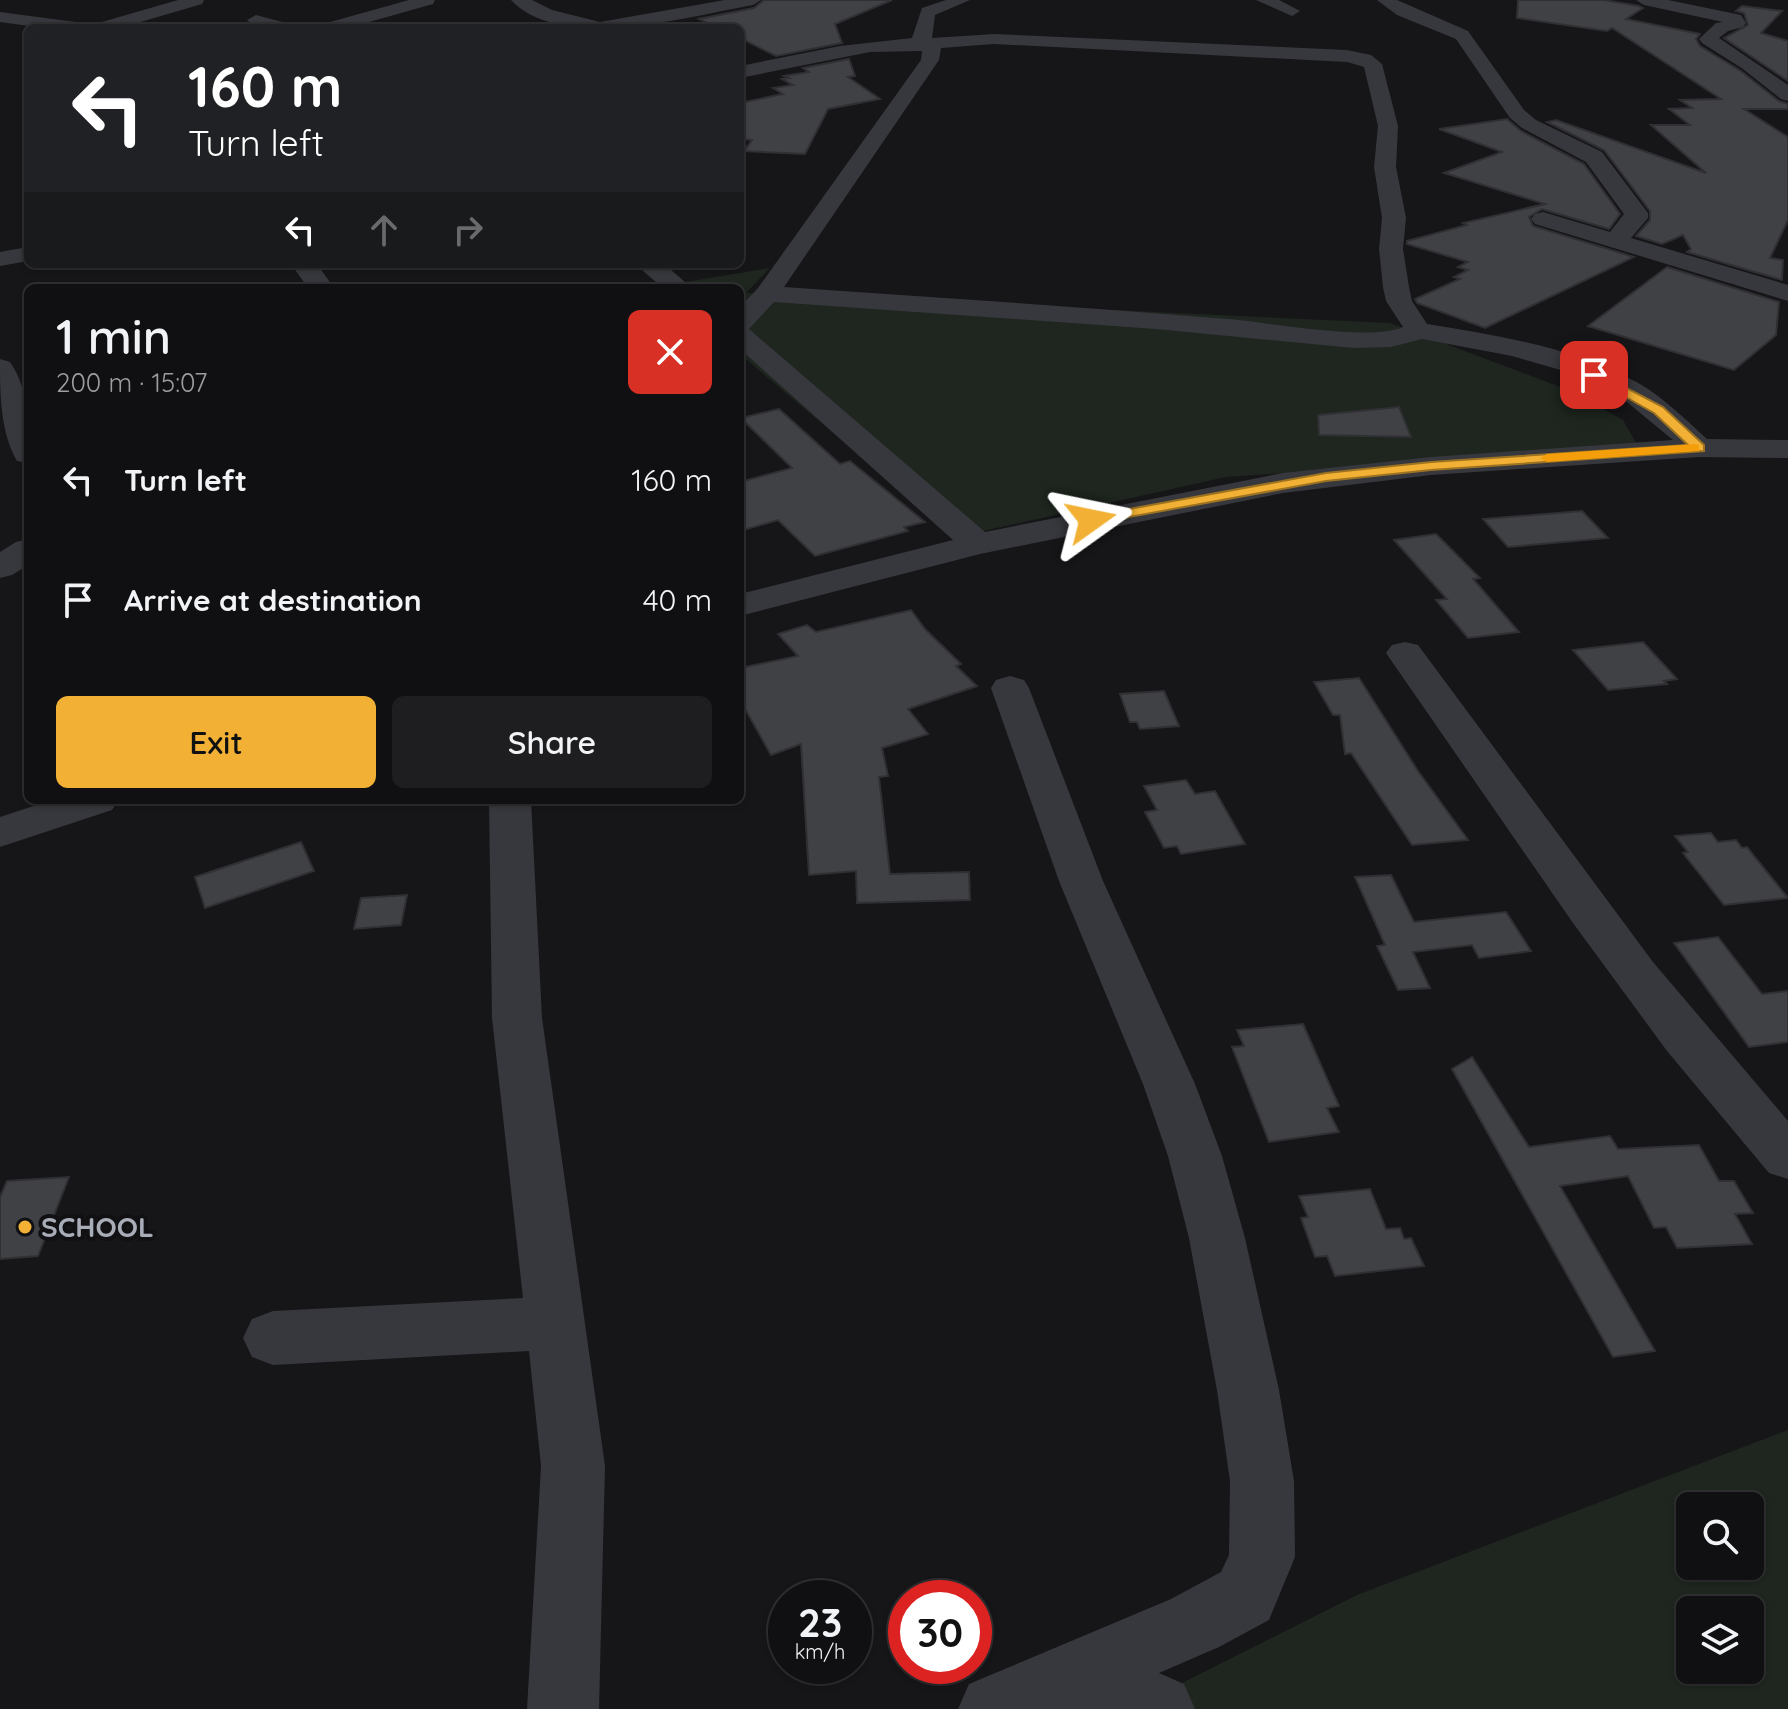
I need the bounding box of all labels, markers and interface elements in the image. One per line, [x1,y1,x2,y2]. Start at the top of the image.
text: 160 m [188,51,342,121]
icon: left [56,56,160,160]
text: Turn left [188,120,324,165]
icon: left [278,208,322,252]
icon: ahead [362,208,406,252]
icon: right [446,208,490,252]
text: 1 min [56,306,171,366]
button: close [628,310,712,394]
pin [1560,341,1628,409]
icon: arrive [1572,353,1616,397]
text: 200 m · 15:07 [56,366,207,399]
icon: left [56,458,100,502]
text: Turn left [124,461,247,499]
text: 160 m [631,461,712,499]
position arrow [1049,478,1133,562]
icon: arrive [56,578,100,622]
text: Arrive at destination [124,581,422,619]
text: 40 m [643,581,712,619]
button: Exit [56,696,376,788]
button: Share [392,696,712,788]
place label: SCHOOL [41,1209,154,1244]
marker: SCHOOL [16,1218,34,1236]
map controls [1676,1492,1764,1684]
button: search [1676,1492,1764,1580]
speed limit sign: 30 [888,1580,992,1684]
button: layers [1676,1596,1764,1684]
text: 23 [798,1597,842,1647]
text: km/h [795,1639,845,1664]

